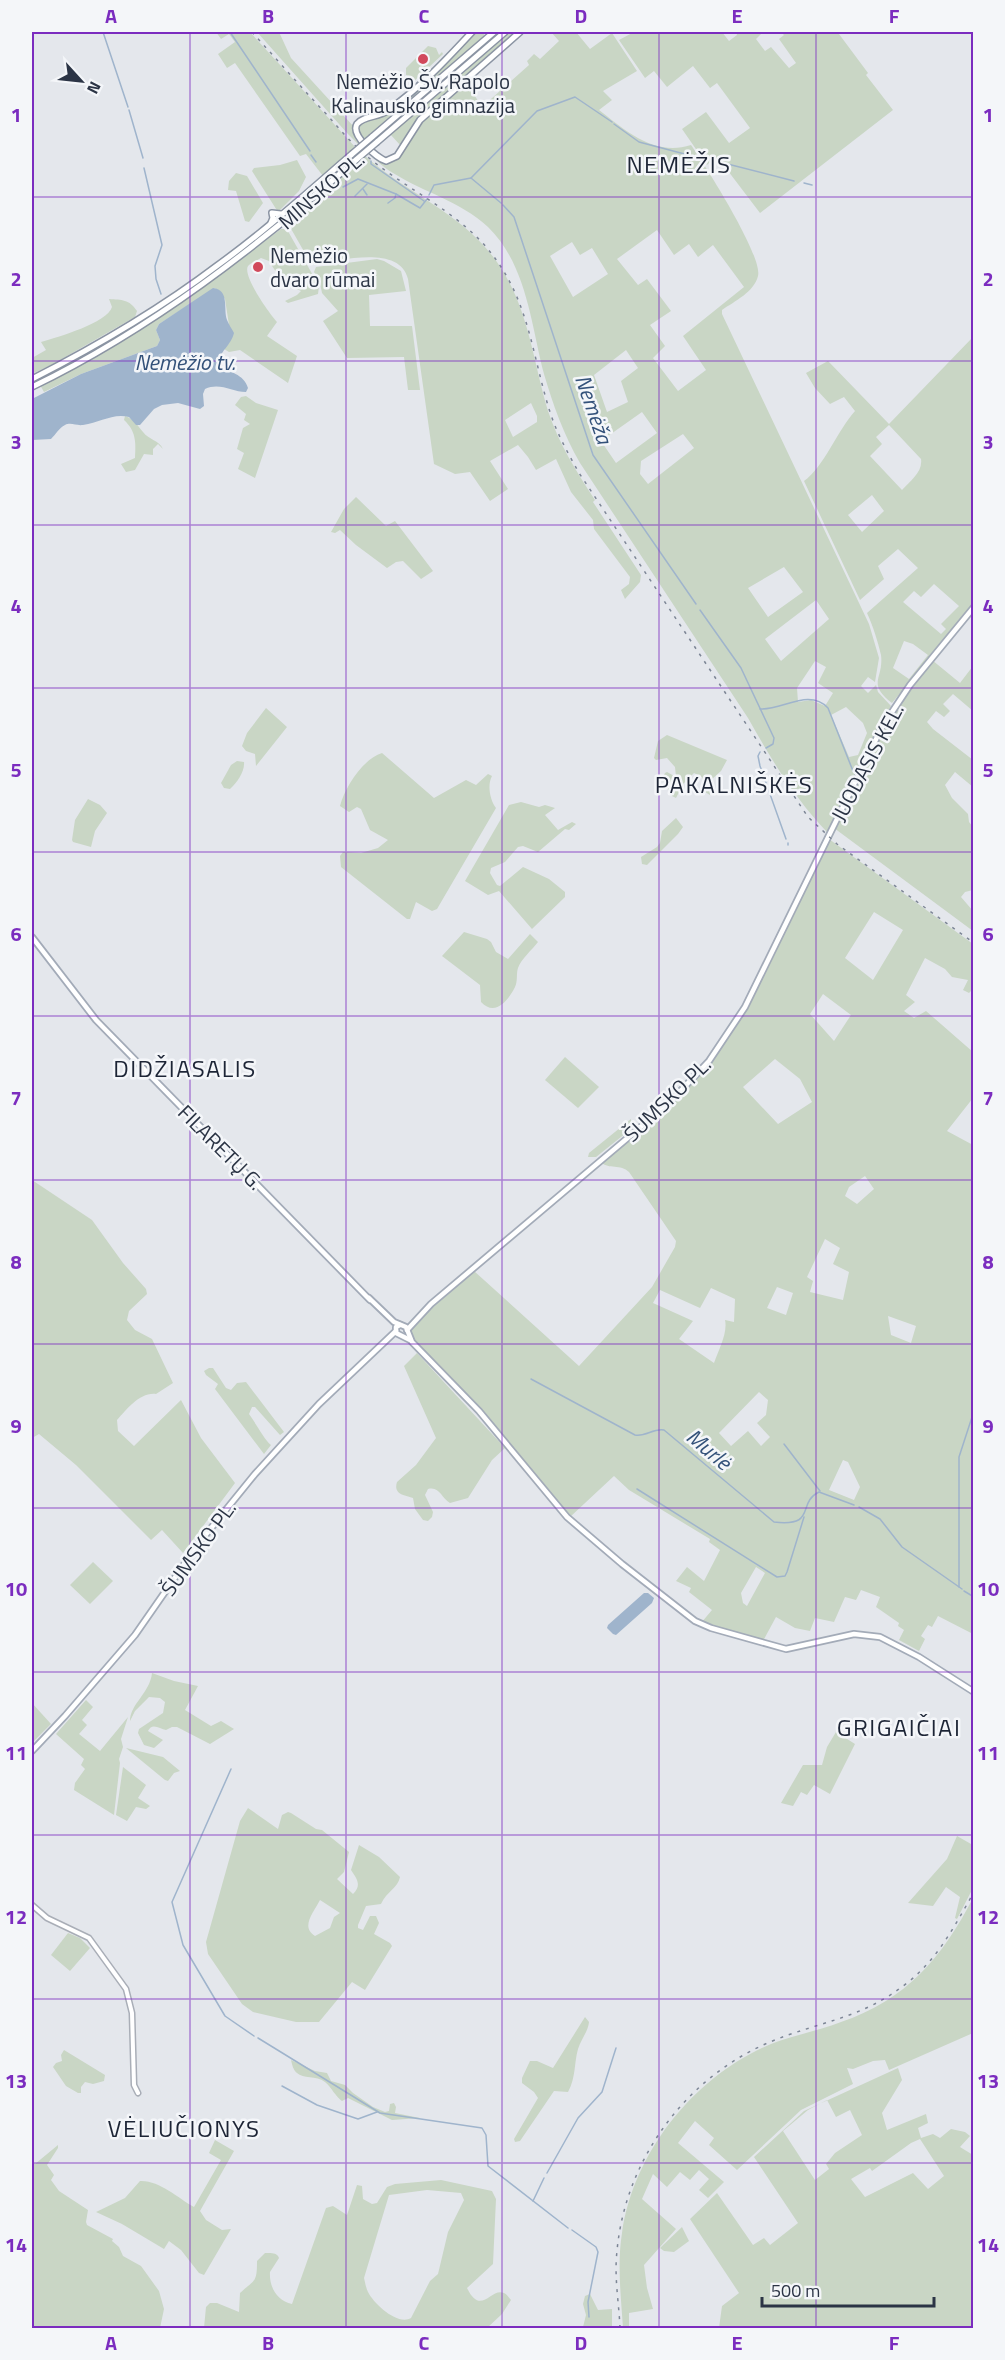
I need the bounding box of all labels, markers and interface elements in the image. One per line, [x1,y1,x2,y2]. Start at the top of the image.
text: A [105,0,117,31]
text: B [262,0,274,31]
text: C [419,0,430,31]
text: D [575,0,587,31]
text: E [731,0,743,31]
text: F [889,0,900,31]
north arrow [51,51,111,111]
marker: Nemėžio Šv. Rapolo Kalinausko gimnazija [416,52,430,66]
place label: Nemėžio Šv. Rapolo Kalinausko gimnazija [331,65,516,121]
text: N [81,77,108,98]
text: 1 [10,99,22,130]
text: 1 [982,99,994,130]
street label: MINSKO PL. [271,143,371,237]
district label: NEMĖŽIS [626,146,732,182]
place label: Nemėžio dvaro rūmai [270,239,375,295]
marker: Nemėžio dvaro rūmai [251,260,265,274]
text: 2 [10,263,22,294]
text: 2 [982,263,994,294]
water label: Nemėžio tv. [135,345,235,379]
water label: Nemėža [566,370,622,450]
text: 3 [10,426,22,457]
text: 3 [982,426,994,457]
text: 4 [10,590,22,621]
text: 4 [982,590,994,621]
street label: JUODASIS KEL. [822,697,912,827]
text: 5 [10,754,22,785]
text: 5 [982,754,994,785]
district label: PAKALNIŠKĖS [655,766,813,802]
text: 6 [10,918,22,949]
text: 6 [982,918,994,949]
street label: ŠUMSKO PL. [616,1049,718,1149]
district label: DIDŽIASALIS [113,1050,257,1086]
text: 7 [10,1082,22,1113]
text: 7 [982,1082,994,1113]
street label: FILARETŲ G. [171,1097,271,1197]
text: 8 [10,1246,22,1277]
text: 8 [982,1246,994,1277]
text: 9 [10,1410,22,1441]
text: 9 [982,1410,994,1441]
water label: Murlė [679,1420,740,1479]
street label: ŠUMSKO PL. [152,1494,244,1602]
text: 10 [5,1573,27,1604]
text: 10 [977,1573,999,1604]
district label: GRIGAIČIAI [837,1709,961,1745]
text: 11 [5,1737,27,1768]
text: 11 [977,1737,999,1768]
text: 12 [5,1901,27,1932]
text: 12 [977,1901,999,1932]
text: 13 [5,2065,27,2096]
text: 13 [977,2065,999,2096]
district label: VĖLIUČIONYS [107,2110,261,2146]
text: 14 [5,2229,27,2260]
text: 14 [977,2229,999,2260]
scale bar [762,2270,934,2308]
text: 500 m [771,2277,820,2304]
text: A [105,2327,117,2358]
text: B [262,2327,274,2358]
text: C [419,2327,430,2358]
text: D [575,2327,587,2358]
text: E [731,2327,743,2358]
text: F [889,2327,900,2358]

